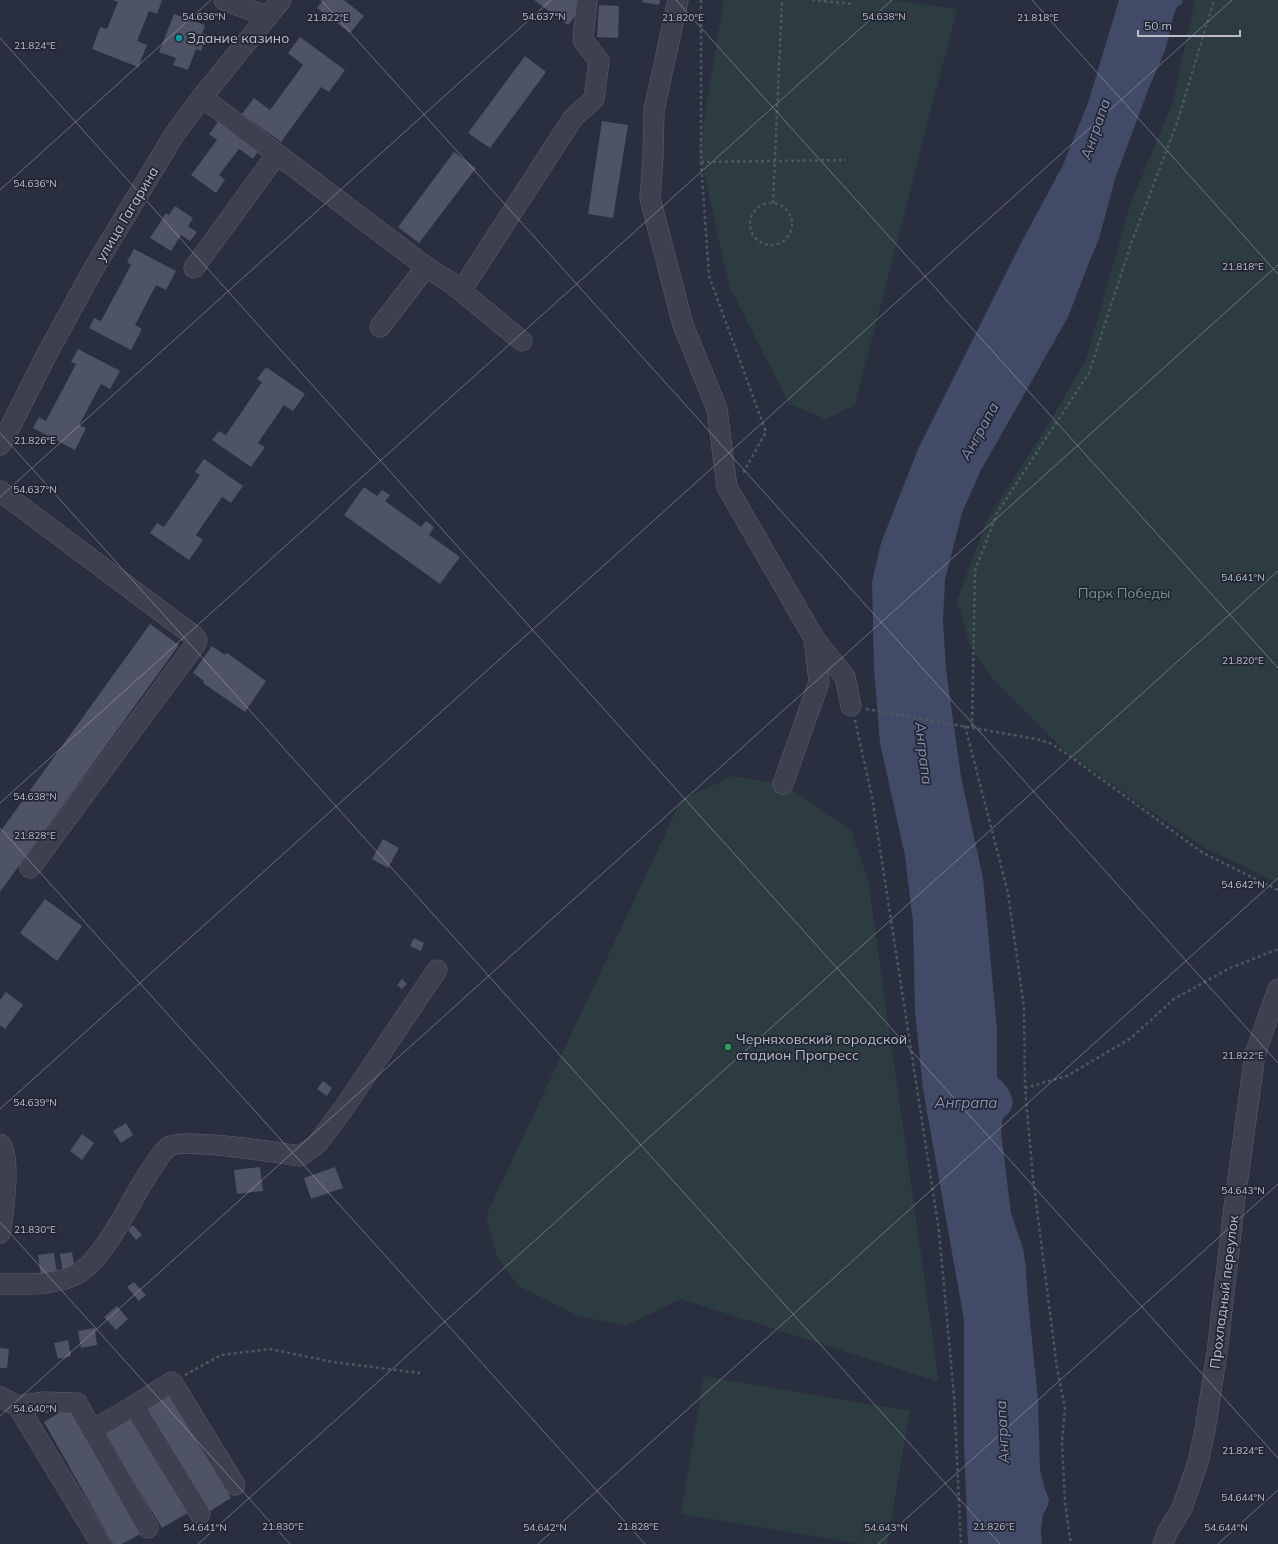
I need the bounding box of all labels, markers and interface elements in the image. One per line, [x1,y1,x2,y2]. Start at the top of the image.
text: 54.636°N [182,10,226,23]
text: 54.637°N [522,10,566,23]
text: 54.638°N [862,10,906,23]
text: 21.822°E [307,11,349,24]
text: 21.820°E [662,11,704,24]
text: 21.818°E [1017,11,1059,24]
scale bar [1138,12,1240,38]
text: 50 m [1144,18,1172,33]
place label: Здание казино [187,29,289,47]
marker: Здание казино [174,33,184,43]
text: 21.824°E [14,39,56,52]
water label: Анграпа [1075,96,1114,163]
street label: улица Гагарина [92,163,162,265]
text: 54.636°N [13,177,57,190]
text: 21.818°E [1222,260,1264,273]
water label: Анграпа [955,399,1003,464]
text: 21.826°E [14,434,56,447]
text: 54.637°N [13,483,57,496]
text: 54.641°N [1221,571,1265,584]
park label: Парк Победы [1078,584,1170,602]
text: 21.820°E [1222,654,1264,667]
water label: Анграпа [911,720,937,785]
text: 54.638°N [13,790,57,803]
text: 21.828°E [14,829,56,842]
text: 54.642°N [1221,878,1265,891]
place label: Черняховский городской стадион Прогресс [736,1030,907,1064]
marker: Черняховский городской стадион Прогресс [723,1042,733,1052]
text: 21.822°E [1222,1049,1264,1062]
water label: Анграпа [933,1093,998,1112]
text: 54.639°N [13,1096,57,1109]
text: 54.643°N [1221,1184,1265,1197]
street label: Прохладный переулок [1206,1214,1242,1370]
text: 21.830°E [14,1223,56,1236]
water label: Анграпа [991,1400,1013,1465]
text: 54.640°N [13,1402,57,1415]
text: 21.824°E [1222,1444,1264,1457]
text: 54.644°N [1221,1491,1265,1504]
text: 21.830°E [262,1520,304,1533]
text: 21.828°E [617,1520,659,1533]
text: 21.826°E [973,1520,1015,1533]
text: 54.641°N [183,1521,227,1534]
text: 54.642°N [523,1521,567,1534]
text: 54.643°N [864,1521,908,1534]
text: 54.644°N [1204,1521,1248,1534]

